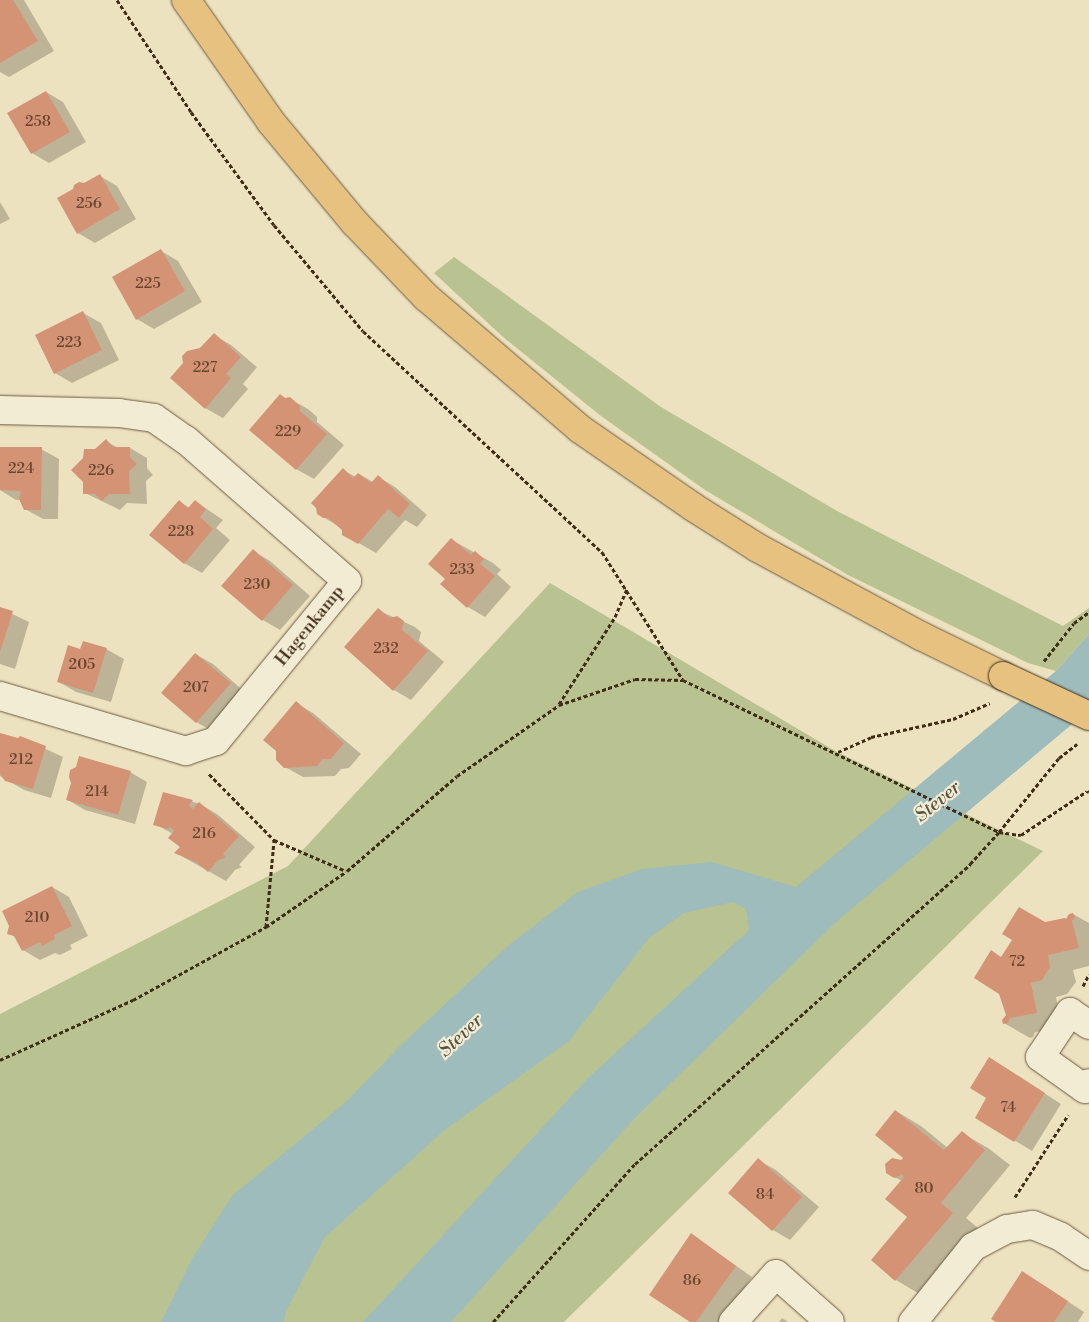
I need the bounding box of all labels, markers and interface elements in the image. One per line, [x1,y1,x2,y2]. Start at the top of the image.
house number: 258 [25,113,51,131]
house number: 256 [76,195,102,213]
house number: 225 [135,275,161,293]
house number: 223 [56,334,82,352]
house number: 227 [193,359,217,377]
house number: 229 [275,423,301,441]
house number: 224 [8,460,34,478]
house number: 226 [88,462,114,480]
house number: 228 [168,523,194,541]
house number: 233 [449,561,475,579]
house number: 230 [244,576,270,594]
street label: Hagenkamp [271,581,349,671]
house number: 232 [373,640,399,658]
house number: 205 [69,656,95,674]
house number: 207 [183,679,209,697]
house number: 212 [9,751,33,769]
water label: Stever [910,777,966,827]
house number: 214 [85,783,109,801]
house number: 216 [192,825,216,843]
house number: 210 [25,909,49,927]
house number: 72 [1009,953,1025,971]
water label: Stever [434,1010,488,1062]
house number: 74 [1000,1099,1016,1117]
house number: 80 [914,1180,934,1198]
house number: 84 [756,1186,774,1204]
house number: 86 [683,1272,701,1290]

